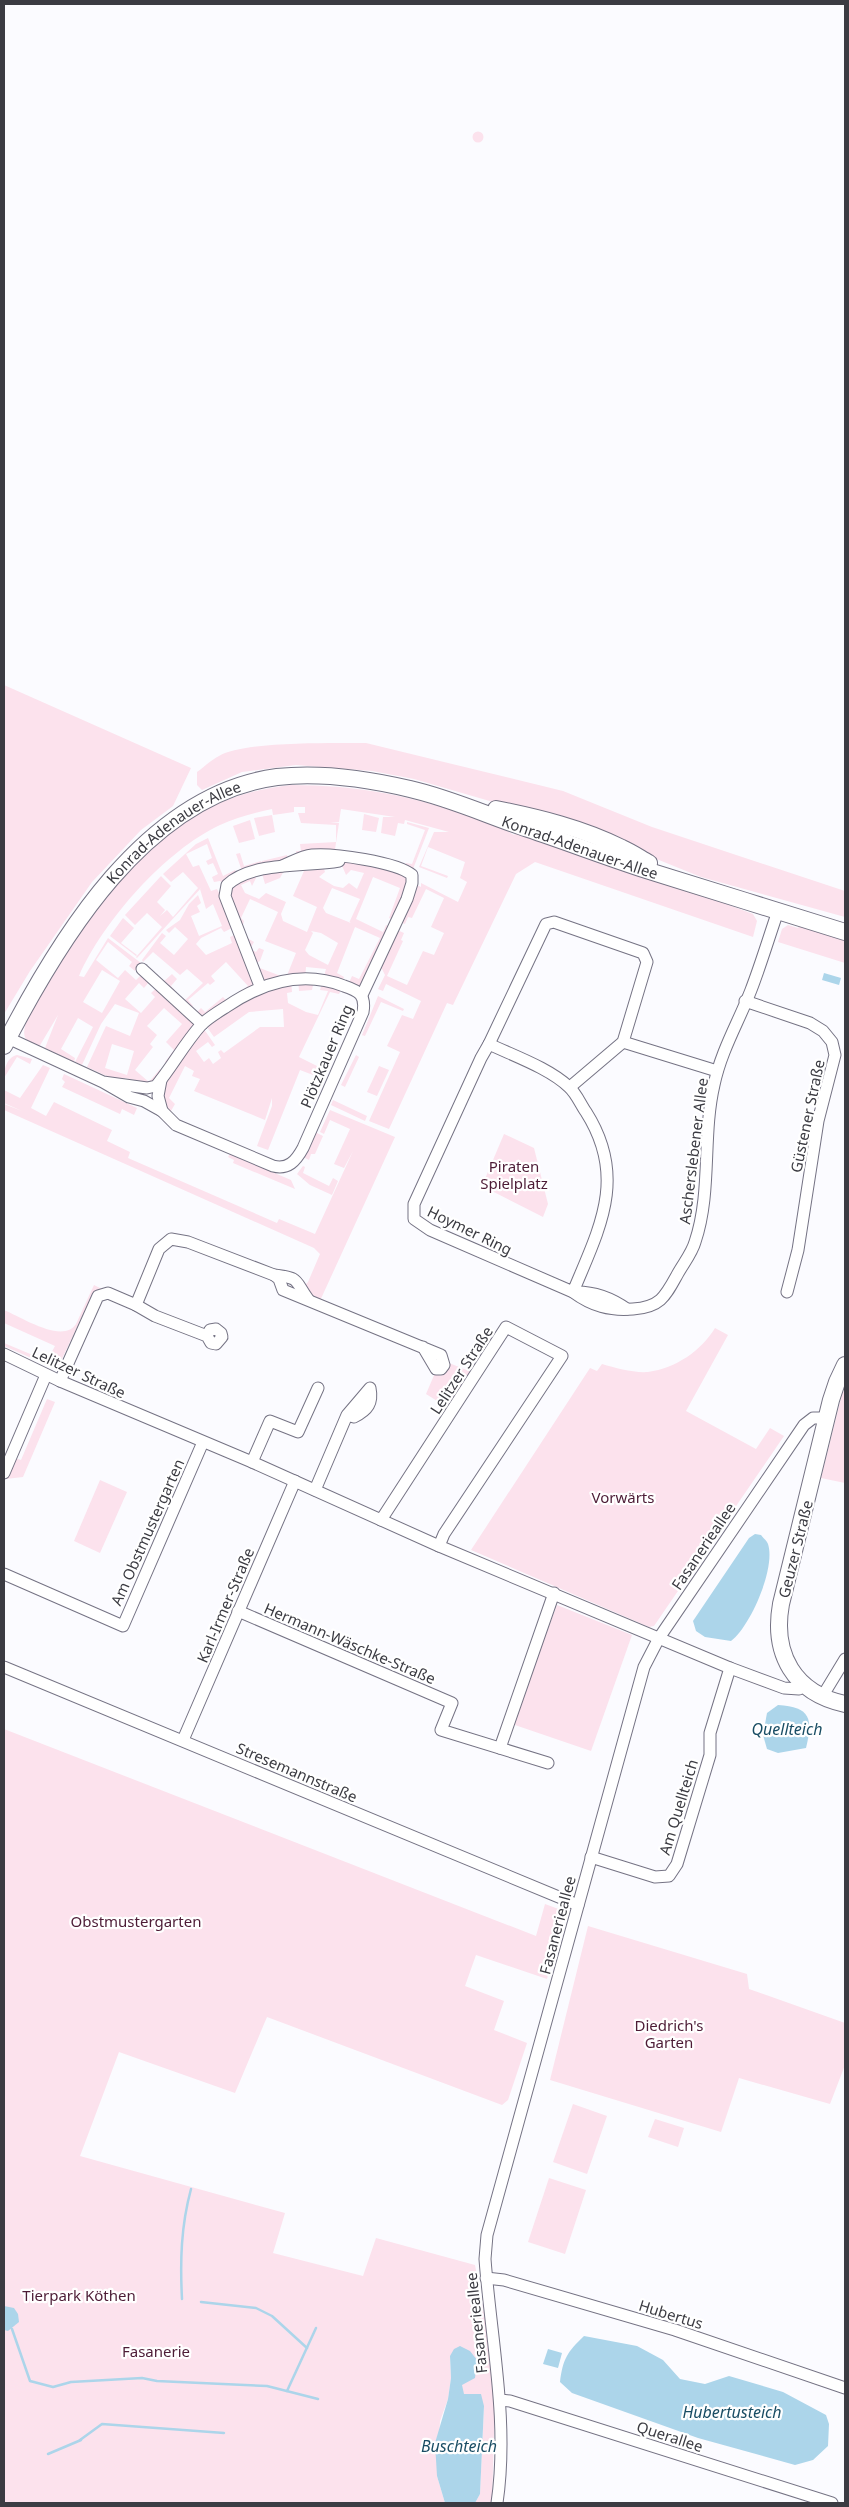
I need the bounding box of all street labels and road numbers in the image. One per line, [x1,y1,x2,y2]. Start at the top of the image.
street label: Konrad-Adenauer-Allee [102,776,243,888]
street label: Konrad-Adenauer-Allee [499,811,661,883]
street label: Plötzkauer Ring [295,1001,357,1111]
street label: Güstener Straße [785,1058,829,1174]
street label: Ascherslebener Allee [674,1077,712,1225]
street label: Hoymer Ring [424,1201,516,1259]
street label: Lelitzer Straße [425,1322,497,1418]
street label: Lelitzer Straße [29,1342,129,1402]
street label: Am Obstmustergarten [106,1456,188,1608]
street label: Fasanerieallee [666,1498,740,1594]
street label: Geuzer Straße [773,1498,817,1600]
street label: Karl-Irmer-Straße [192,1544,258,1666]
street label: Hermann-Wäschke-Straße [261,1598,439,1688]
street label: Stresemannstraße [234,1738,360,1806]
street label: Am Quellteich [654,1757,702,1857]
street label: Fasanerieallee [534,1874,580,1976]
street label: Fasanerieallee [461,2272,491,2374]
street label: Hubertus [636,2295,706,2333]
street label: Querallee [634,2416,706,2456]

